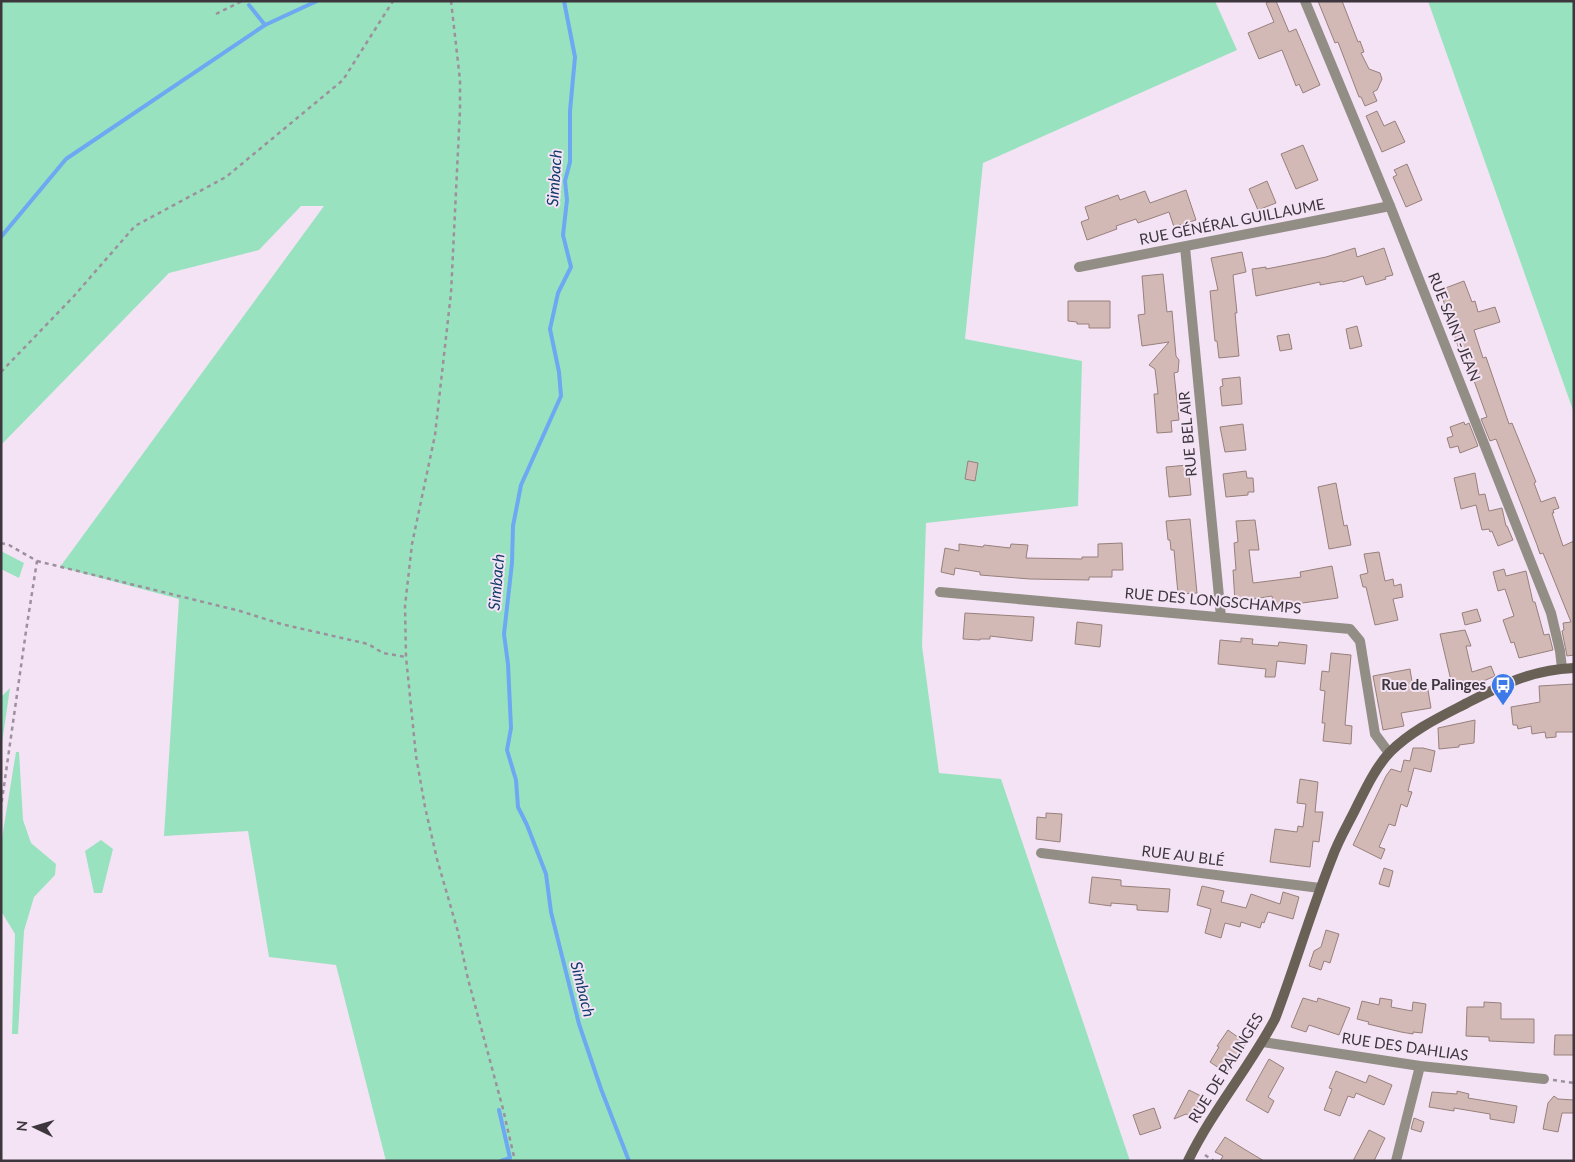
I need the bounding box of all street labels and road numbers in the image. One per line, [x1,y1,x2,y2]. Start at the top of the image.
street label: RUE GÉNÉRAL GUILLAUME [1138,194,1326,248]
street label: RUE SAINT-JEAN [1425,270,1485,384]
street label: RUE BEL AIR [1174,390,1200,477]
street label: RUE DES LONGSCHAMPS [1124,583,1302,617]
street label: RUE AU BLÉ [1141,841,1226,869]
street label: RUE DE PALINGES [1184,1009,1266,1126]
street label: RUE DES DAHLIAS [1341,1028,1470,1064]

